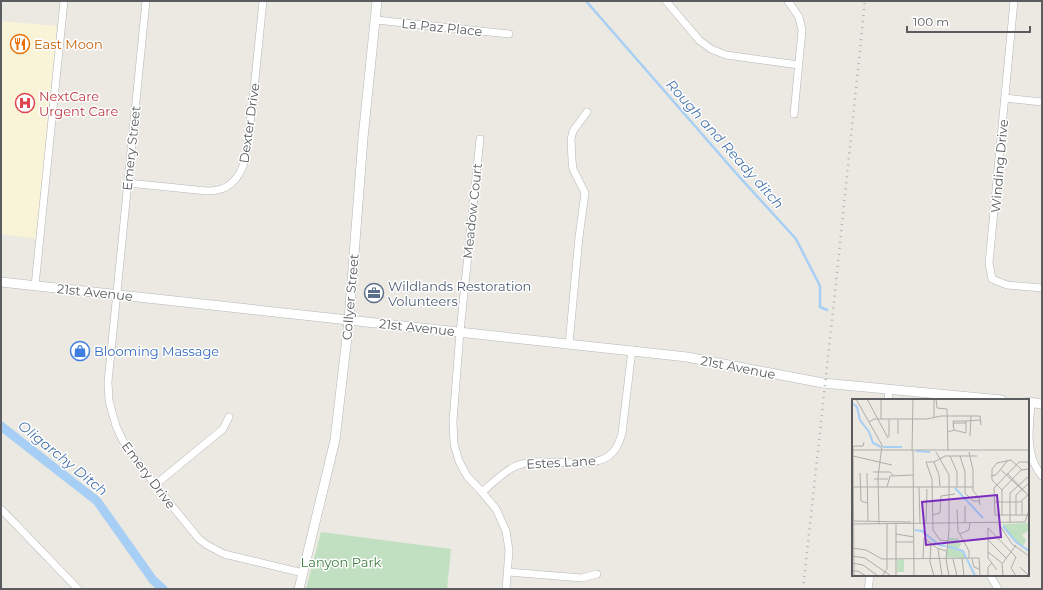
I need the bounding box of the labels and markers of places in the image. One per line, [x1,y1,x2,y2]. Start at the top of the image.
restaurant icon: East Moon [9,33,31,55]
place label: East Moon [34,36,103,52]
place label: NextCare Urgent Care [39,88,118,119]
hospital icon: NextCare Urgent Care [14,92,36,114]
place label: Wildlands Restoration Volunteers [388,278,531,309]
office icon: Wildlands Restoration Volunteers [363,282,385,304]
shop icon: Blooming Massage [69,340,91,362]
place label: Blooming Massage [94,343,219,359]

